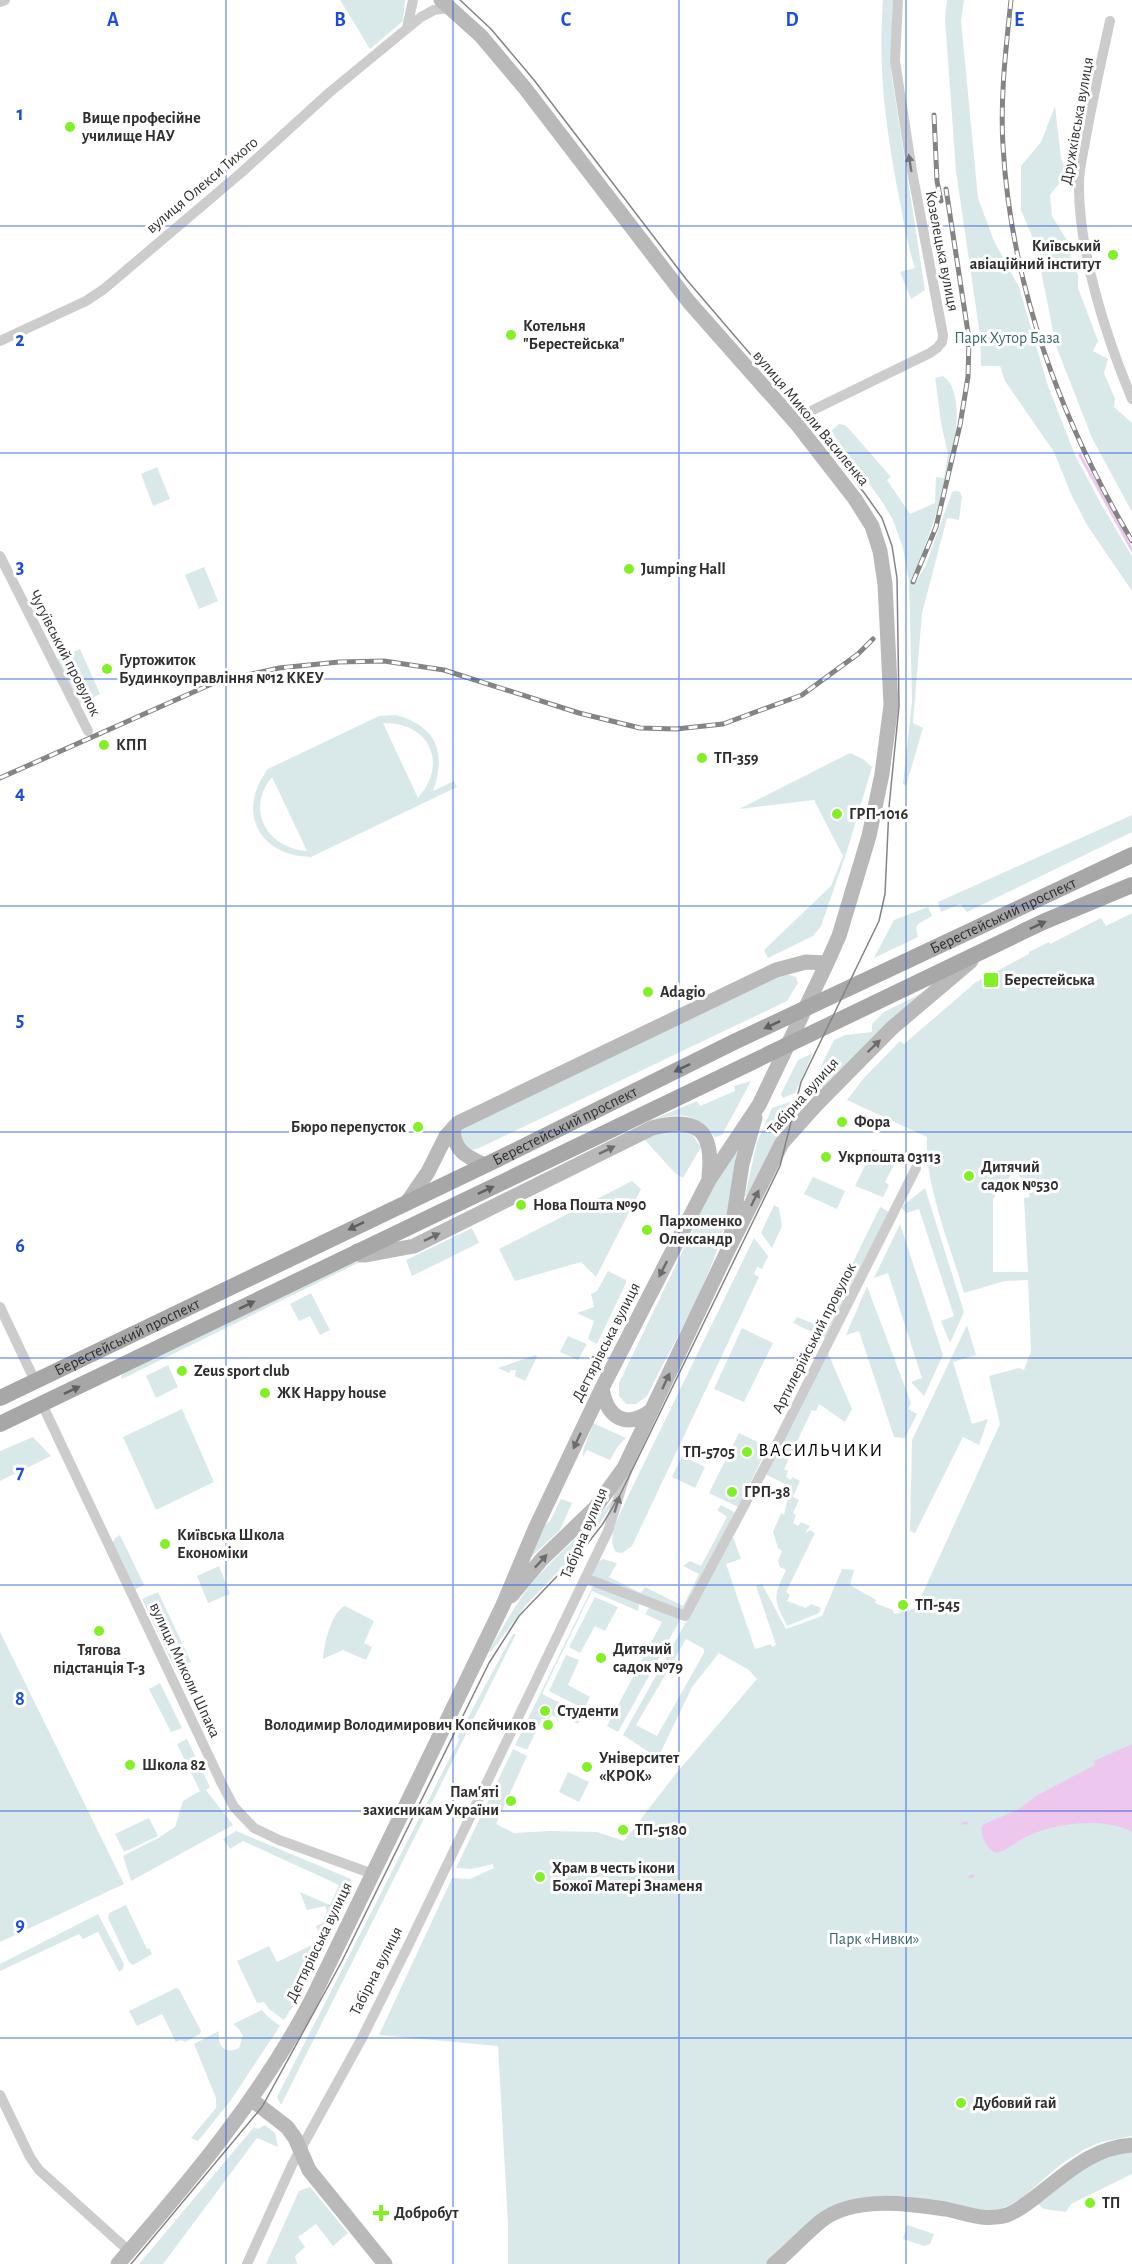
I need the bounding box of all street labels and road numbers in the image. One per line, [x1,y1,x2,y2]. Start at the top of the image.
street label: Дружківська вулиця [1058,56,1097,186]
street label: вулиця Олекси Тихого [143,134,262,237]
street label: Козелецька вулиця [921,189,962,313]
street label: вулиця Миколи Василенка [749,347,872,489]
street label: Чугуївський провулок [25,587,104,720]
street label: Берестейський проспект [928,874,1079,957]
street label: Табірна вулиця [765,1055,842,1138]
street label: Берестейський проспект [490,1083,640,1168]
street label: Артилерійський провулок [769,1260,860,1416]
street label: Дегтярівська вулиця [569,1280,644,1405]
street label: Берестейський проспект [52,1295,203,1379]
street label: Табірна вулиця [558,1485,611,1581]
street label: вулиця Миколи Шпака [146,1600,223,1740]
street label: Дегтярівська вулиця [283,1880,356,2005]
street label: Табірна вулиця [347,1924,406,2018]

